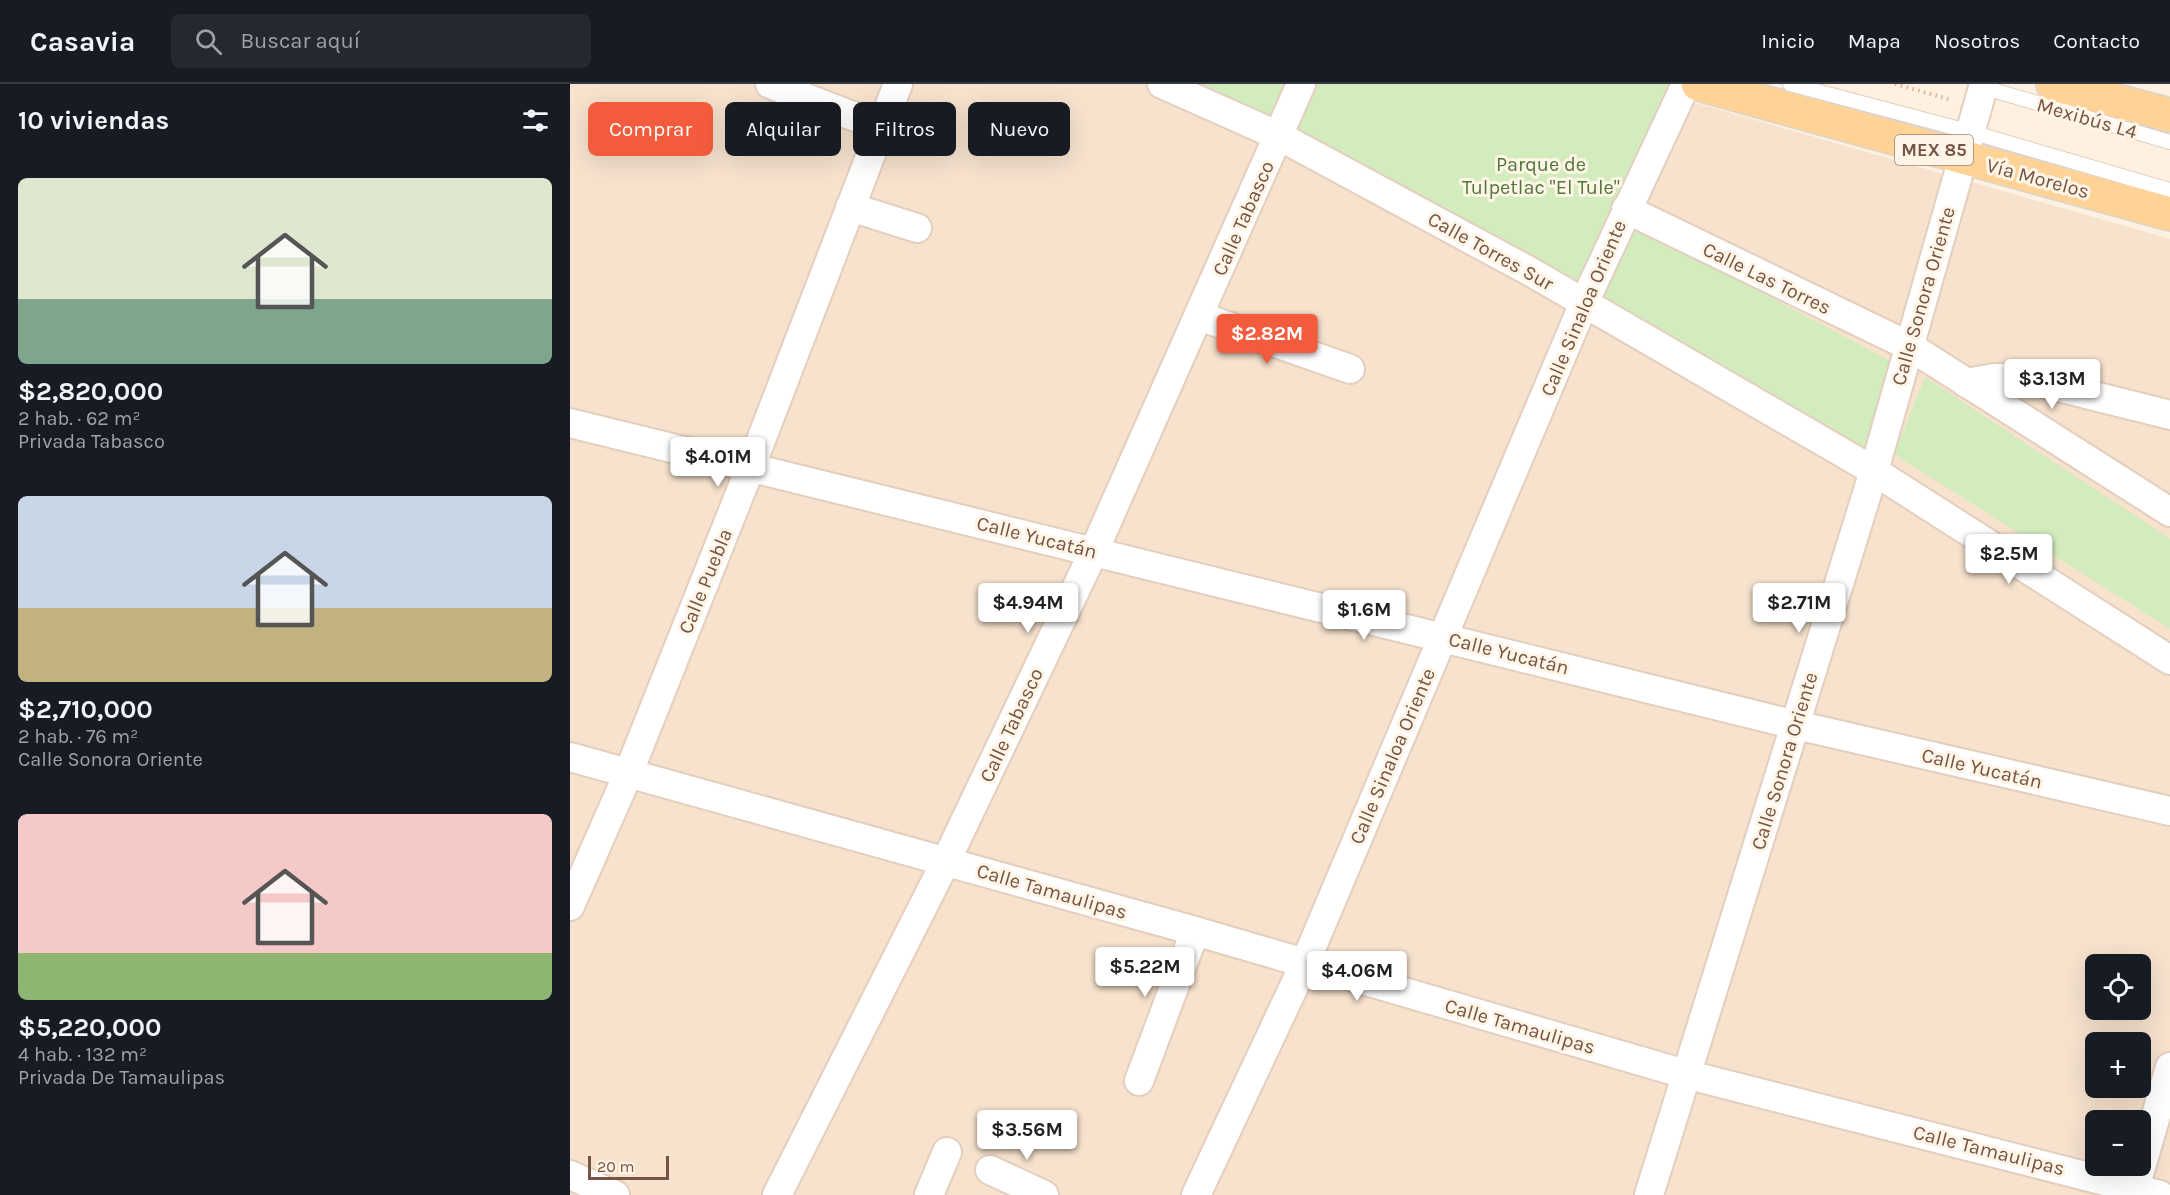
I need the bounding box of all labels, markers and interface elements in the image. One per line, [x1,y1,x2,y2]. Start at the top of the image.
search box [171,14,591,68]
text: Casavia [30,25,135,58]
icon: search [192,25,225,58]
text: Buscar aquí [240,28,360,54]
text: Inicio [1761,29,1815,53]
text: Mapa [1848,29,1901,53]
text: Nosotros [1934,29,2020,53]
text: Contacto [2053,29,2140,53]
street label: Mexibús L4 [2034,93,2140,144]
chip: Comprar [588,102,713,156]
chip: Alquilar [725,102,841,156]
chip: Filtros [853,102,956,156]
chip: Nuevo [968,102,1070,156]
icon: filters [519,104,552,137]
text: 10 viviendas [18,105,169,136]
road number: MEX 85 [1895,135,1973,165]
park label: Parque de Tulpetlac "El Tule" [1462,153,1620,199]
street label: Vía Morelos [1984,154,2092,203]
street label: Calle Tabasco [1208,157,1279,279]
street label: Calle Sonora Oriente [1887,204,1960,388]
street label: Calle Torres Sur [1424,207,1558,296]
icon: home [231,217,339,325]
street label: Calle Sinaloa Oriente [1536,217,1631,400]
street label: Calle Las Torres [1699,237,1835,319]
pin: $2.82M [1218,314,1316,365]
text: $2.82M [1231,322,1303,345]
pin: $3.13M [2003,359,2101,410]
text: $3.13M [2018,367,2086,390]
text: $2,820,000 [18,376,163,407]
text: 2 hab. · 62 m² [18,407,140,430]
text: Privada Tabasco [18,430,165,453]
pin: $4.01M [669,437,767,488]
text: $4.01M [684,445,752,468]
street label: Calle Yucatán [974,511,1099,564]
street label: Calle Puebla [674,525,737,637]
pin: $2.5M [1967,534,2051,585]
icon: home [231,535,339,643]
text: $2.5M [1979,542,2039,565]
pin: $4.94M [979,583,1077,634]
pin: $2.71M [1750,583,1848,634]
pin: $1.6M [1322,590,1406,641]
text: $4.94M [992,591,1064,614]
text: $2.71M [1767,591,1831,614]
text: $1.6M [1337,598,1391,621]
street label: Calle Yucatán [1446,627,1571,680]
street label: Calle Tabasco [975,664,1048,786]
street label: Calle Sinaloa Oriente [1345,665,1440,848]
street label: Calle Sonora Oriente [1746,669,1822,853]
text: $2,710,000 [18,694,153,725]
text: 2 hab. · 76 m² [18,725,138,748]
street label: Calle Yucatán [1919,743,2044,794]
text: Calle Sonora Oriente [18,748,203,771]
icon: home [231,853,339,961]
street label: Calle Tamaulipas [974,859,1130,924]
pin: $5.22M [1096,947,1194,998]
pin: $4.06M [1308,951,1406,1002]
map controls [2085,954,2151,1176]
button: locate [2085,954,2151,1020]
text: $5.22M [1109,955,1181,978]
text: $4.06M [1321,959,1393,982]
street label: Calle Tamaulipas [1442,994,1598,1059]
text: $5,220,000 [18,1012,161,1043]
button: + [2085,1032,2151,1098]
text: 4 hab. · 132 m² [18,1043,147,1066]
text: Privada De Tamaulipas [18,1066,225,1089]
pin: $3.56M [978,1110,1076,1161]
button: − [2085,1110,2151,1176]
text: $3.56M [991,1118,1063,1141]
street label: Calle Tamaulipas [1911,1121,2067,1180]
scale bar [588,1153,669,1180]
text: 20 m [597,1157,635,1176]

